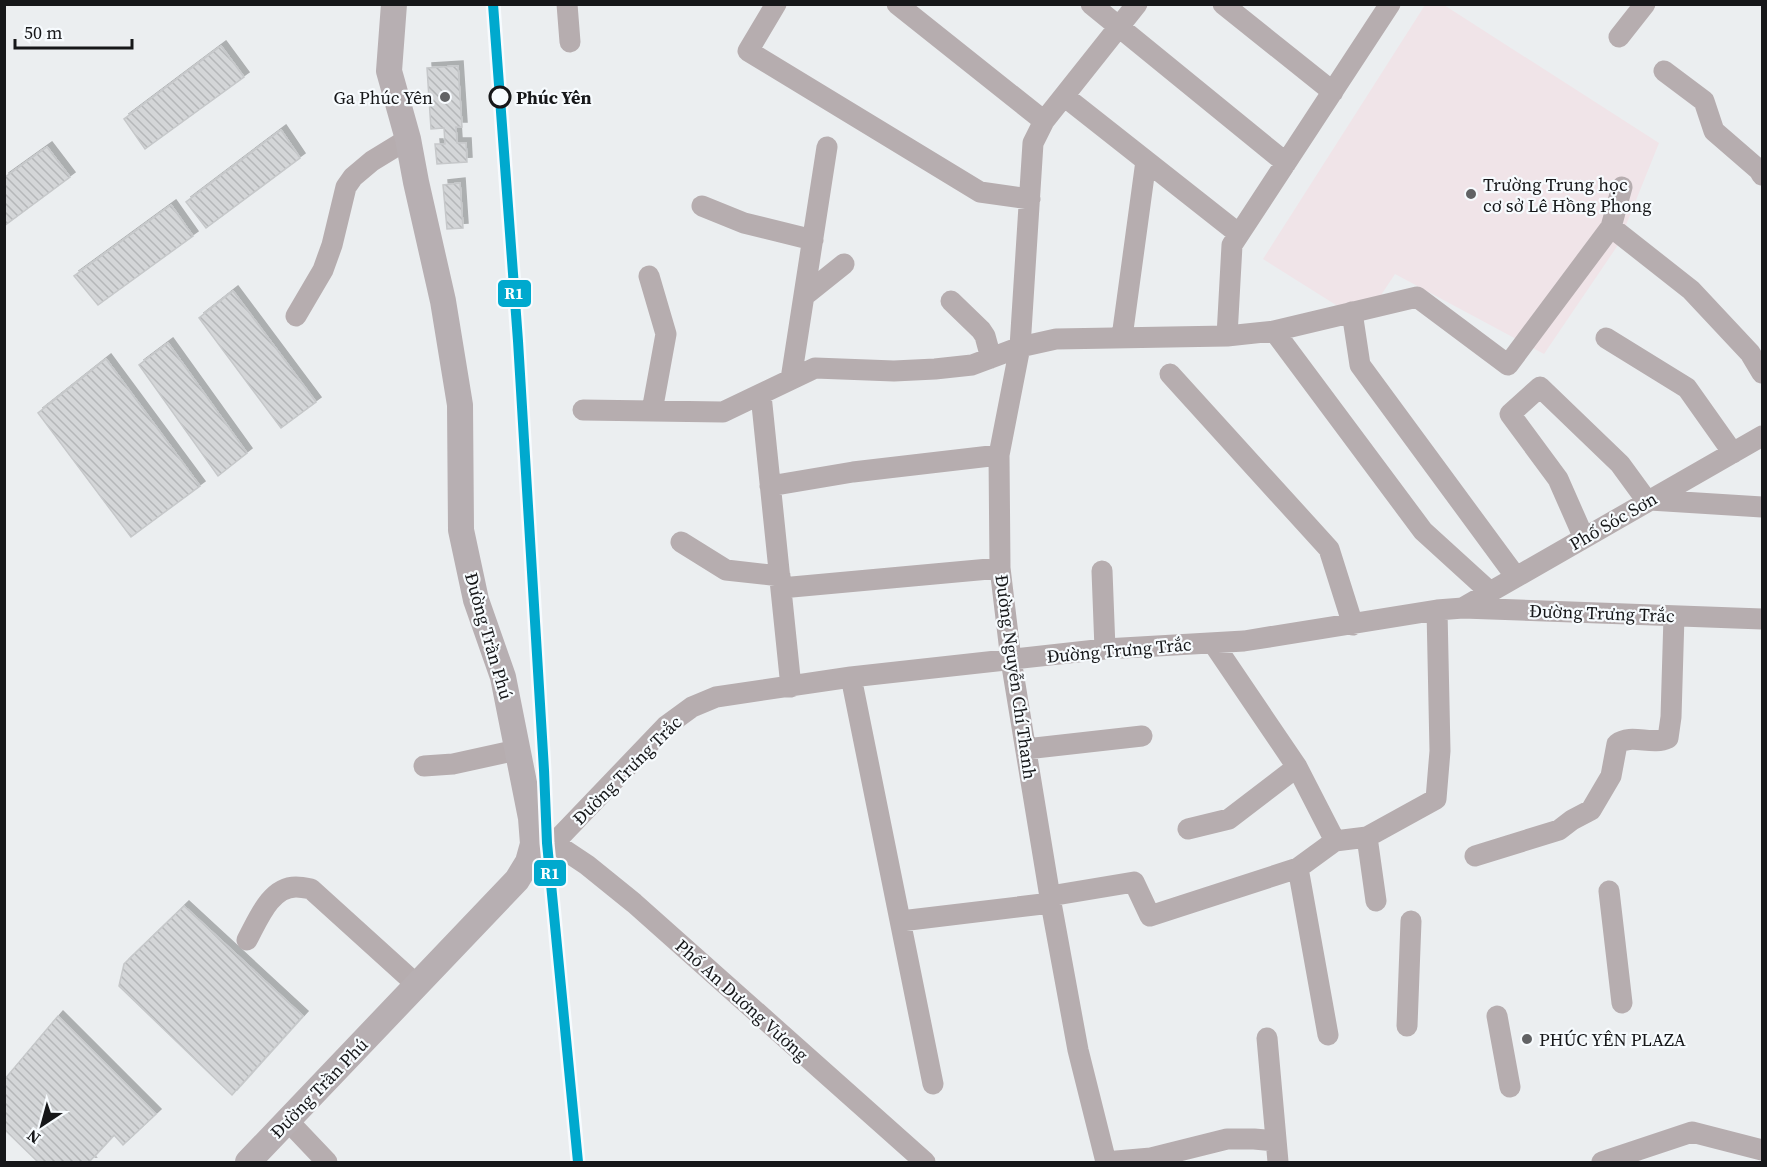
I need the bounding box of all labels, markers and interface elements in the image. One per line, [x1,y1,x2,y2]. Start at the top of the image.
scale bar [15,12,132,50]
text: 50 m [24,20,62,45]
place label: Ga Phúc Yên [333,85,433,110]
place label: Phúc Yên [516,85,592,110]
marker: Phúc Yên [489,86,511,108]
marker: Ga Phúc Yên [438,90,452,104]
place label: Trường Trung học cơ sở Lê Hồng Phong [1483,172,1652,218]
marker: Trường Trung học cơ sở Lê Hồng Phong [1464,187,1478,201]
line badge: R1 [497,279,532,308]
text: R1 [504,282,524,304]
street label: Phố Sóc Sơn [1564,486,1662,556]
street label: Đường Trần Phú [459,570,519,702]
street label: Đường Nguyễn Chí Thanh [989,573,1043,781]
street label: Đường Trưng Trắc [1529,598,1675,628]
street label: Đường Trưng Trắc [1045,631,1193,669]
street label: Đường Trưng Trắc [567,710,687,830]
line badge: R1 [533,859,567,887]
text: R1 [540,862,560,884]
street label: Phố An Dương Vương [670,933,814,1067]
place label: PHÚC YÊN PLAZA [1539,1027,1686,1052]
street label: Đường Trần Phú [265,1032,373,1144]
marker: PHÚC YÊN PLAZA [1520,1032,1534,1046]
north arrow [12,1095,72,1155]
text: N [22,1125,44,1149]

